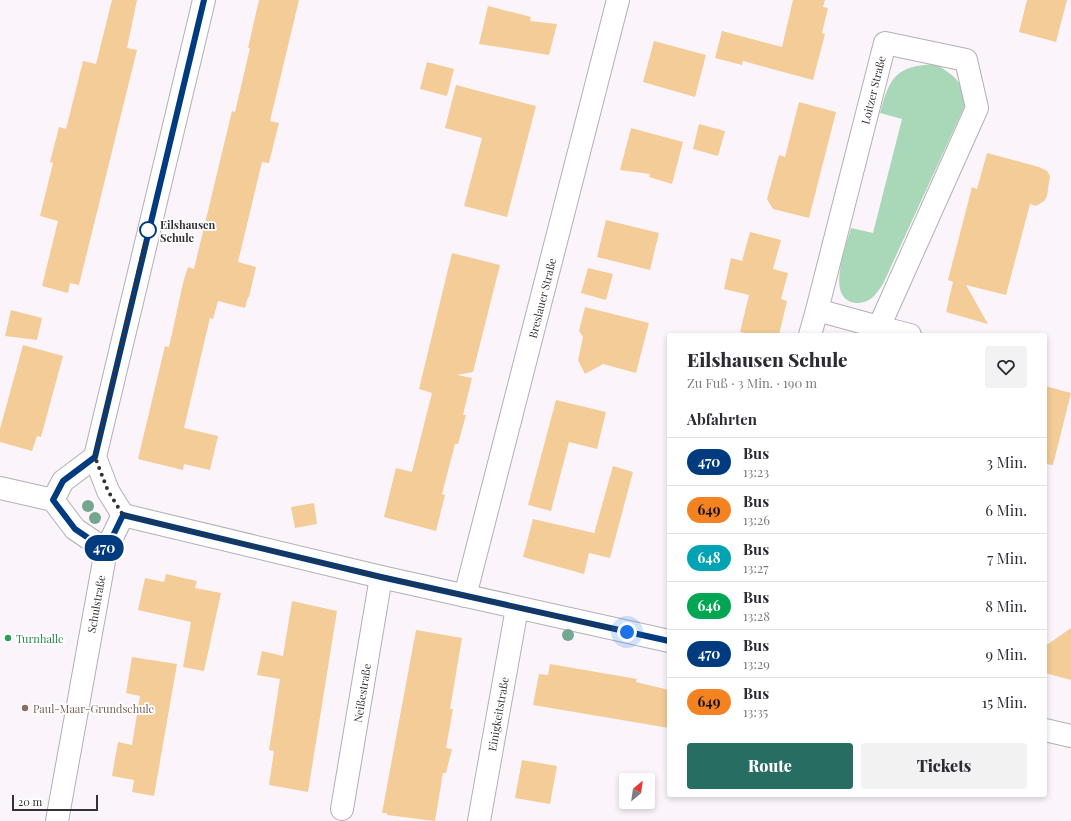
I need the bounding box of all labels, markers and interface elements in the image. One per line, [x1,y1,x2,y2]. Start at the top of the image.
street label: Loitzer Straße [857,54,889,126]
place label: Eilshausen Schule [160,217,216,245]
marker: Eilshausen Schule [139,221,157,239]
street label: Breslauer Straße [525,256,559,340]
text: Eilshausen Schule [687,346,848,372]
button: heart [985,346,1027,388]
text: Zu Fuß · 3 Min. · 190 m [687,374,817,391]
text: Abfahrten [687,409,757,429]
text: Bus [743,443,769,463]
text: 470 [698,452,720,471]
text: 3 Min. [986,452,1027,472]
text: 13:23 [743,463,769,480]
text: Bus [743,491,769,511]
text: 649 [698,500,721,519]
text: 6 Min. [985,500,1027,520]
text: 13:26 [743,511,770,528]
line badge: 470 [81,535,127,561]
text: 470 [93,538,115,557]
text: Bus [743,539,769,559]
text: 648 [697,548,721,567]
text: 7 Min. [987,548,1027,568]
text: 13:27 [743,559,768,576]
street label: Schulstraße [84,573,109,634]
text: Bus [743,587,769,607]
text: 646 [697,596,721,615]
text: 8 Min. [985,596,1027,616]
text: 13:28 [743,607,770,624]
your location [617,622,637,642]
place label: Turnhalle [16,631,64,646]
marker: Turnhalle [3,633,13,643]
text: Bus [743,635,769,655]
text: 470 [698,644,720,663]
text: 9 Min. [985,644,1027,664]
text: 13:29 [743,655,770,672]
street label: Neißestraße [350,662,374,724]
street label: Einigkeitstraße [484,675,512,752]
text: Bus [743,683,769,703]
text: 649 [698,692,721,711]
text: 15 Min. [982,692,1027,712]
place label: Paul-Maar-Grundschule [33,701,155,716]
marker: Paul-Maar-Grundschule [20,703,30,713]
text: 13:35 [743,703,768,720]
button: Route [687,743,853,789]
button: Tickets [861,743,1027,789]
north arrow [619,773,655,809]
map controls [619,773,655,809]
scale bar [12,793,98,812]
text: 20 m [18,794,42,809]

